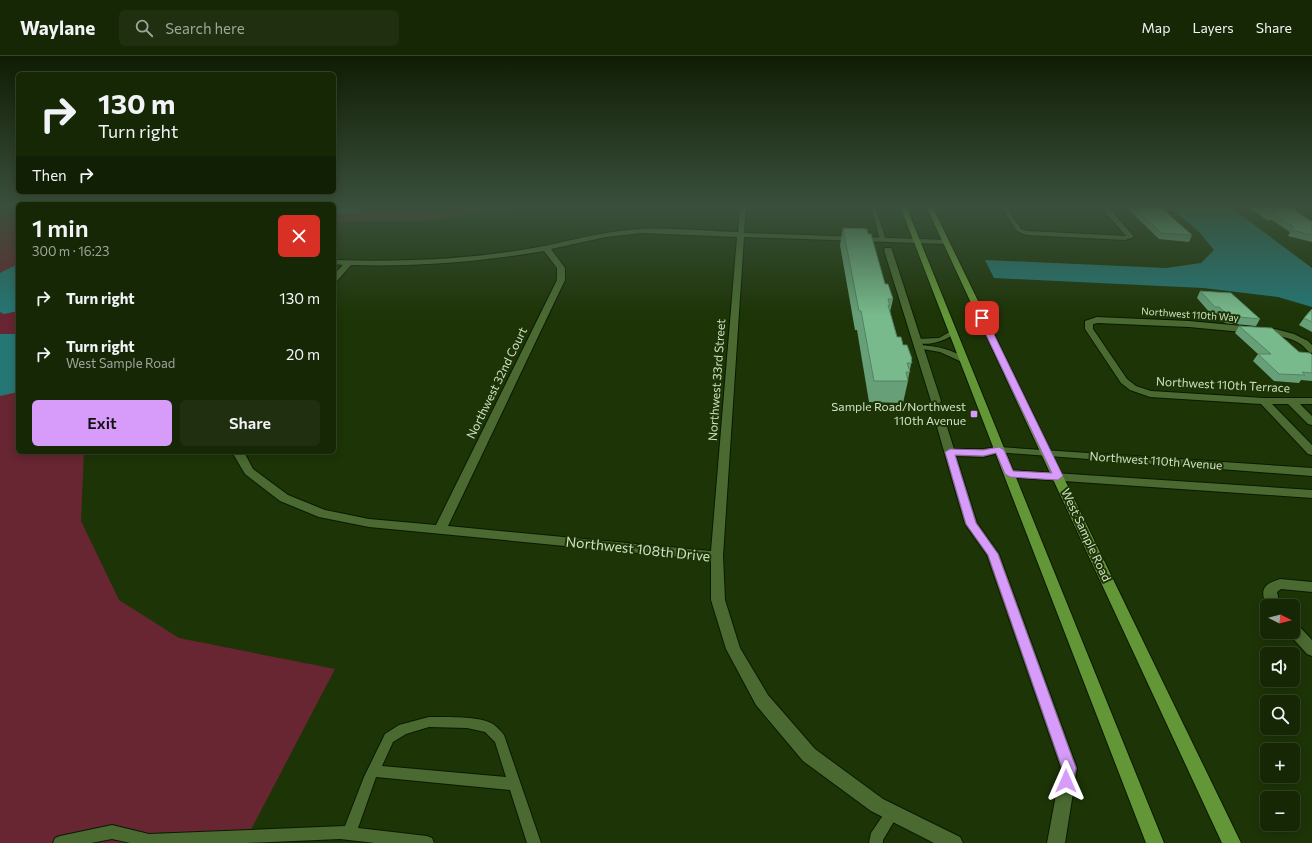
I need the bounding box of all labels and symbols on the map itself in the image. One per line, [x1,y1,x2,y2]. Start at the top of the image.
pin [965,301,999,335]
street label: Northwest 110th Way [1141,305,1239,323]
street label: Northwest 33rd Street [705,318,727,441]
street label: Northwest 32nd Court [463,324,529,441]
street label: Northwest 110th Terrace [1156,373,1290,395]
place label: Sample Road/Northwest 110th Avenue [831,399,966,427]
marker: Sample Road/Northwest 110th Avenue [969,409,979,419]
street label: Northwest 110th Avenue [1089,448,1223,472]
street label: West Sample Road [1059,486,1115,583]
street label: Northwest 108th Drive [565,532,711,565]
north arrow [1260,599,1300,639]
position arrow [1045,760,1087,802]

